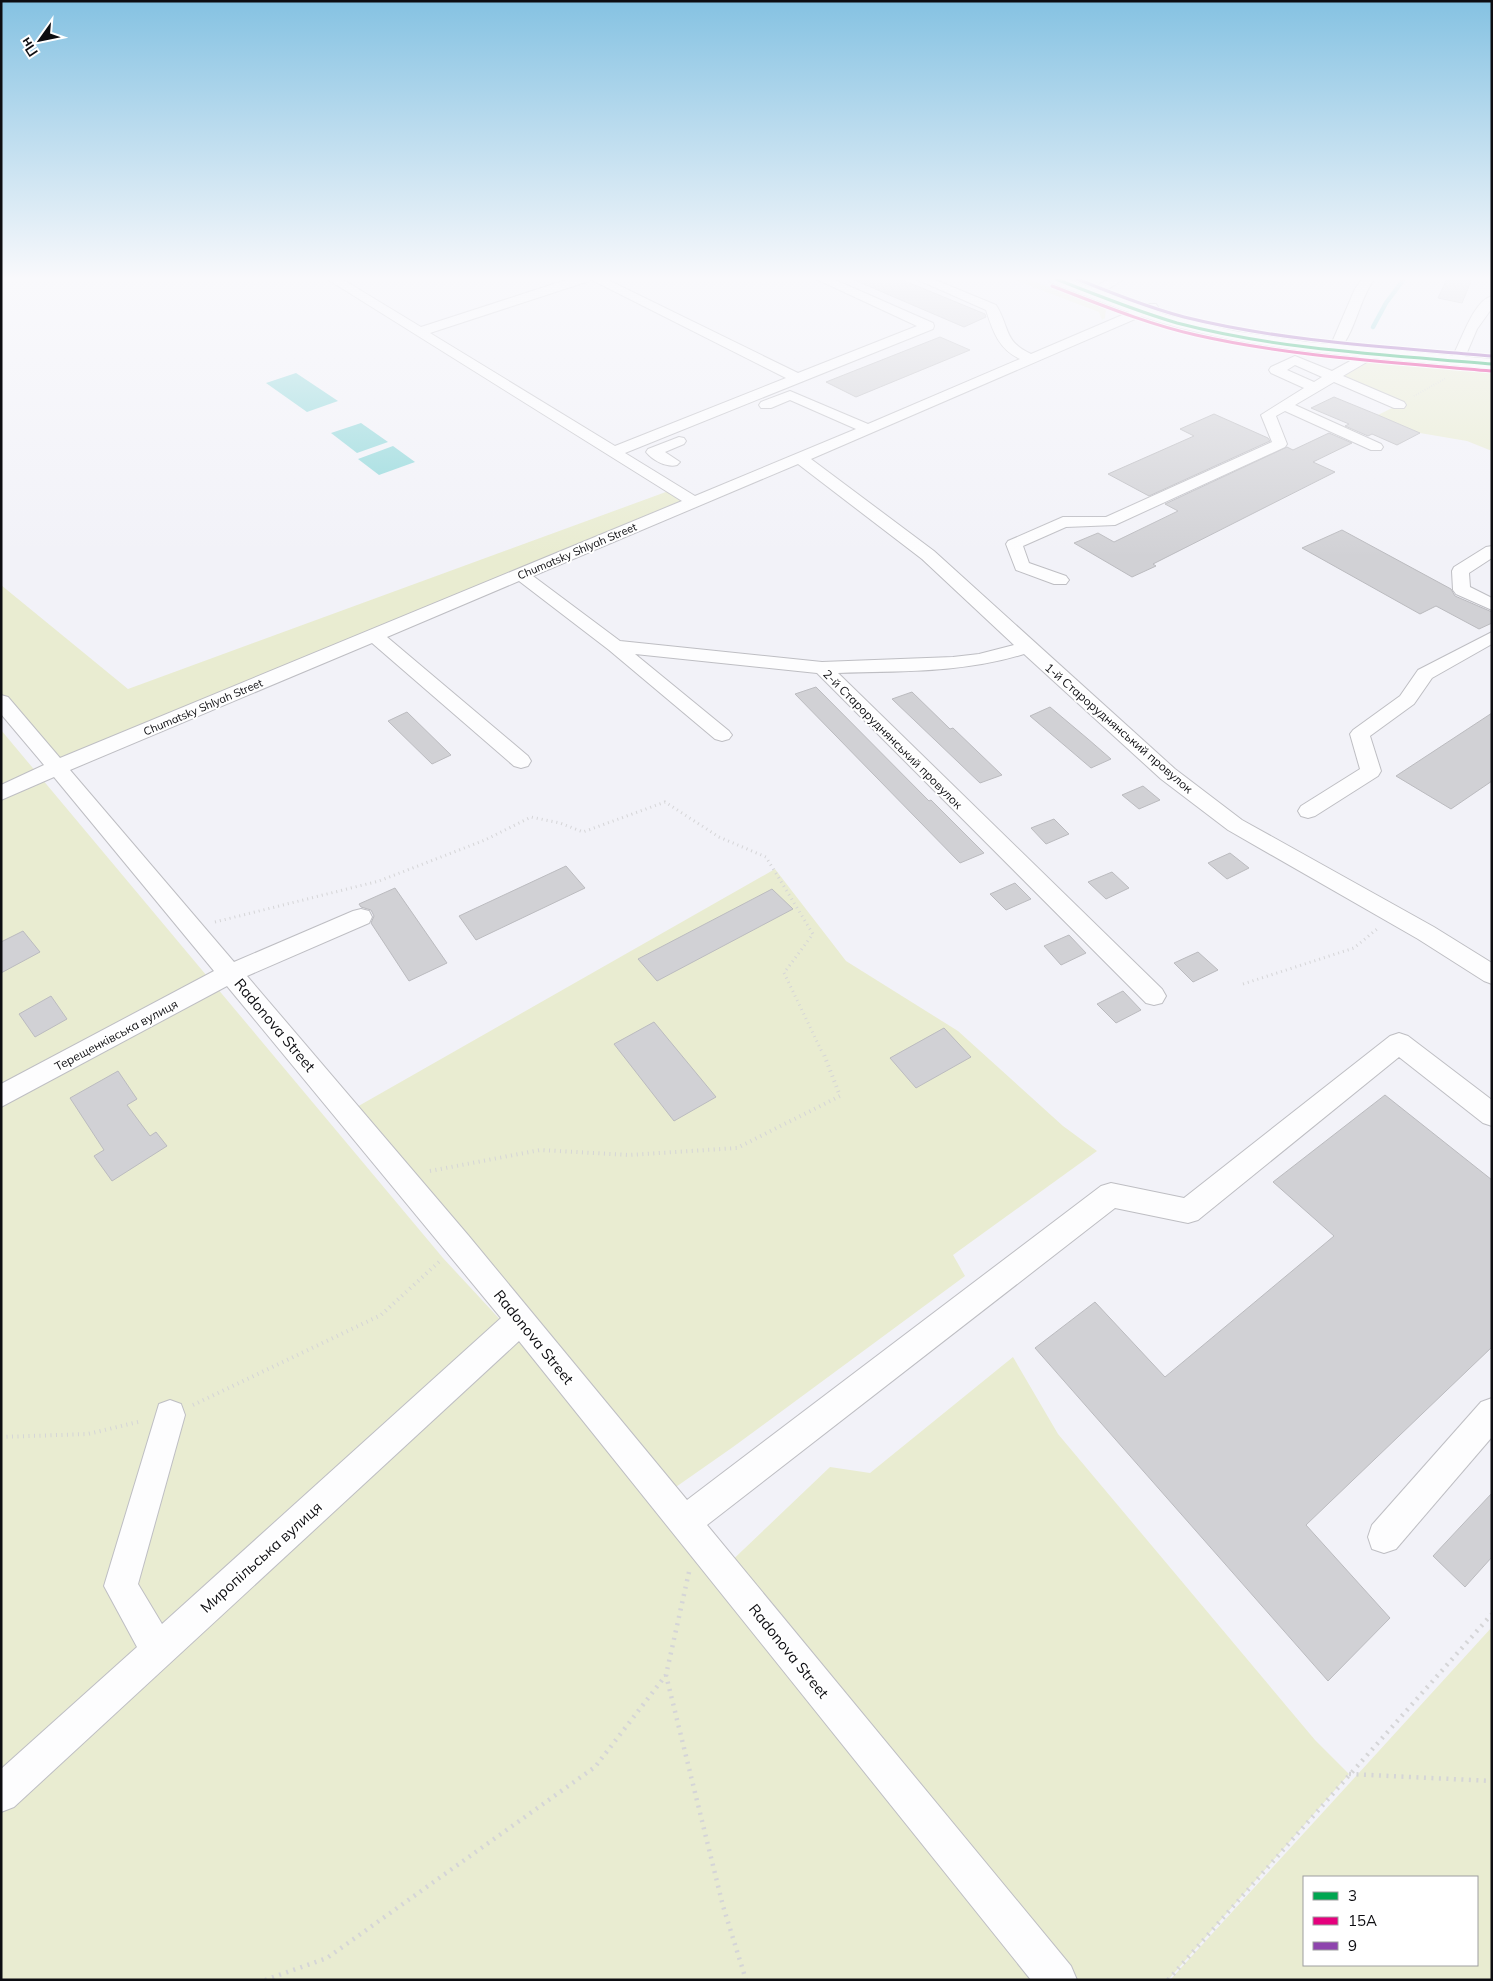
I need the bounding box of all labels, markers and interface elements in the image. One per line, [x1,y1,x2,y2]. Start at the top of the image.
north arrow [15,15,65,65]
text: Пн [16,34,42,60]
street label: Chumatsky Shlyah Street [515,519,639,582]
street label: 1-й Староруднянський провулок [1042,660,1196,797]
street label: 2-й Староруднянський провулок [820,666,966,812]
street label: Chumatsky Shlyah Street [141,675,265,738]
street label: Radonova Street [230,974,320,1076]
street label: Терещенківська вулиця [52,996,180,1074]
street label: Radonova Street [490,1286,578,1388]
street label: Миропільська вулиця [196,1497,326,1617]
street label: Radonova Street [745,1600,833,1702]
legend [1303,1876,1478,1966]
text: 3 [1348,1886,1357,1905]
text: 15A [1348,1911,1377,1930]
text: 9 [1348,1936,1357,1955]

